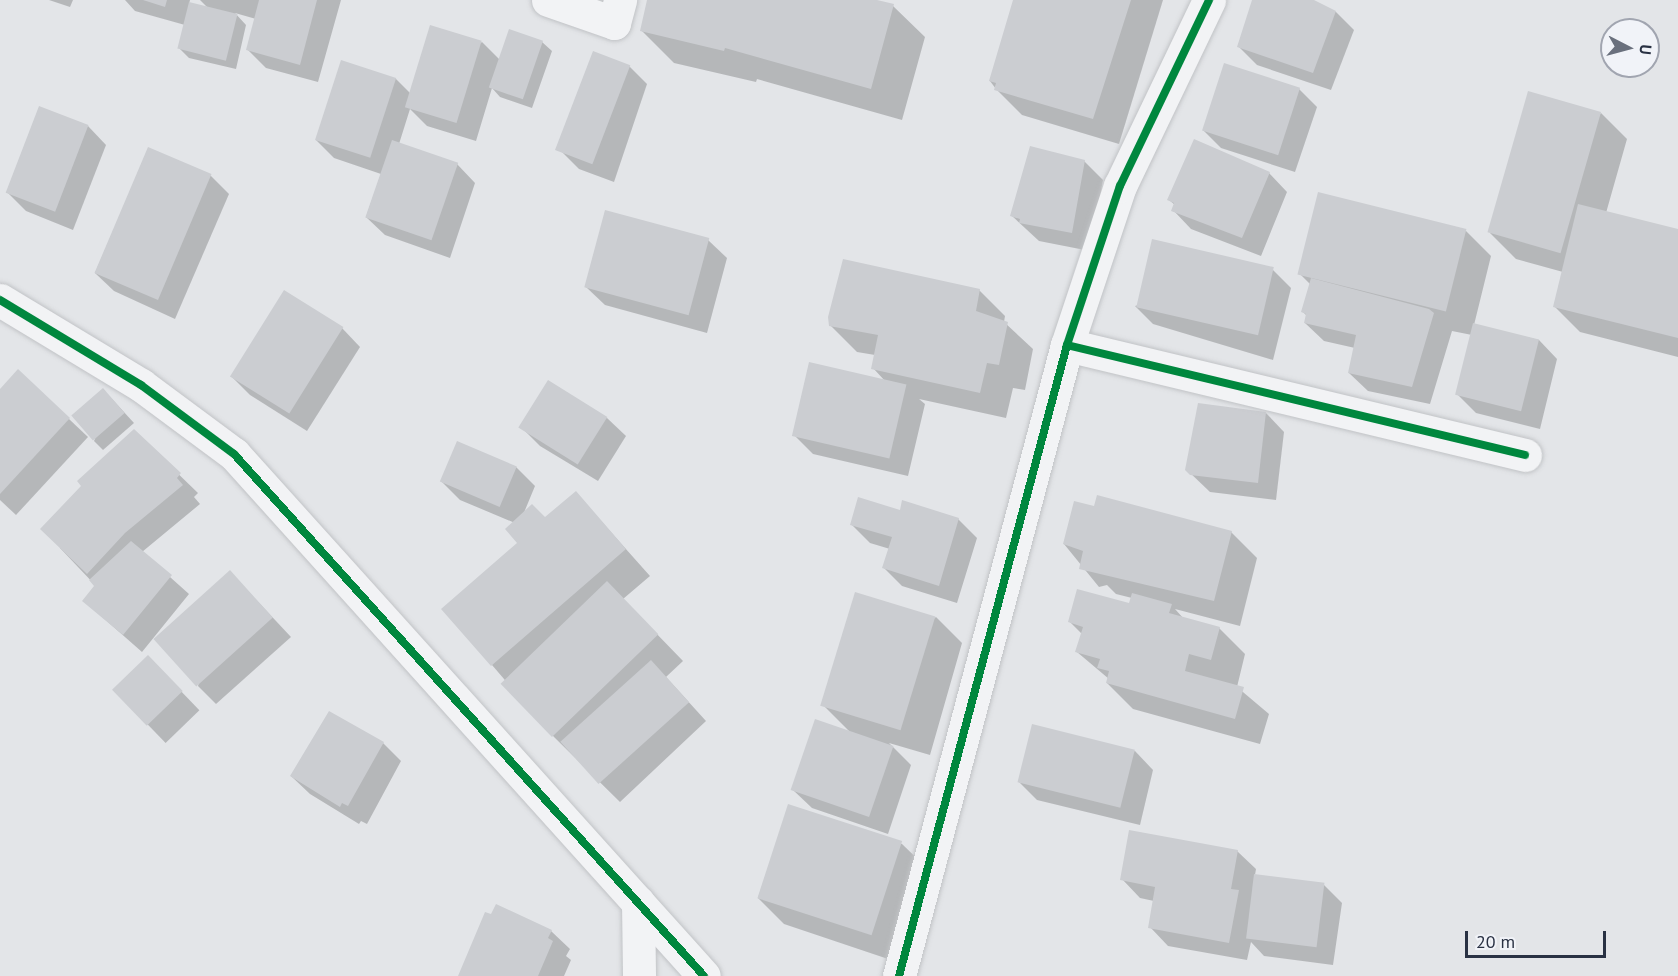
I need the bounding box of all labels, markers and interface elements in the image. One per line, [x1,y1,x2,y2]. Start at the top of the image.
north arrow [1600,18,1660,78]
text: U [1635,44,1656,56]
scale bar [1468,919,1609,957]
text: 20 m [1476,930,1515,953]

